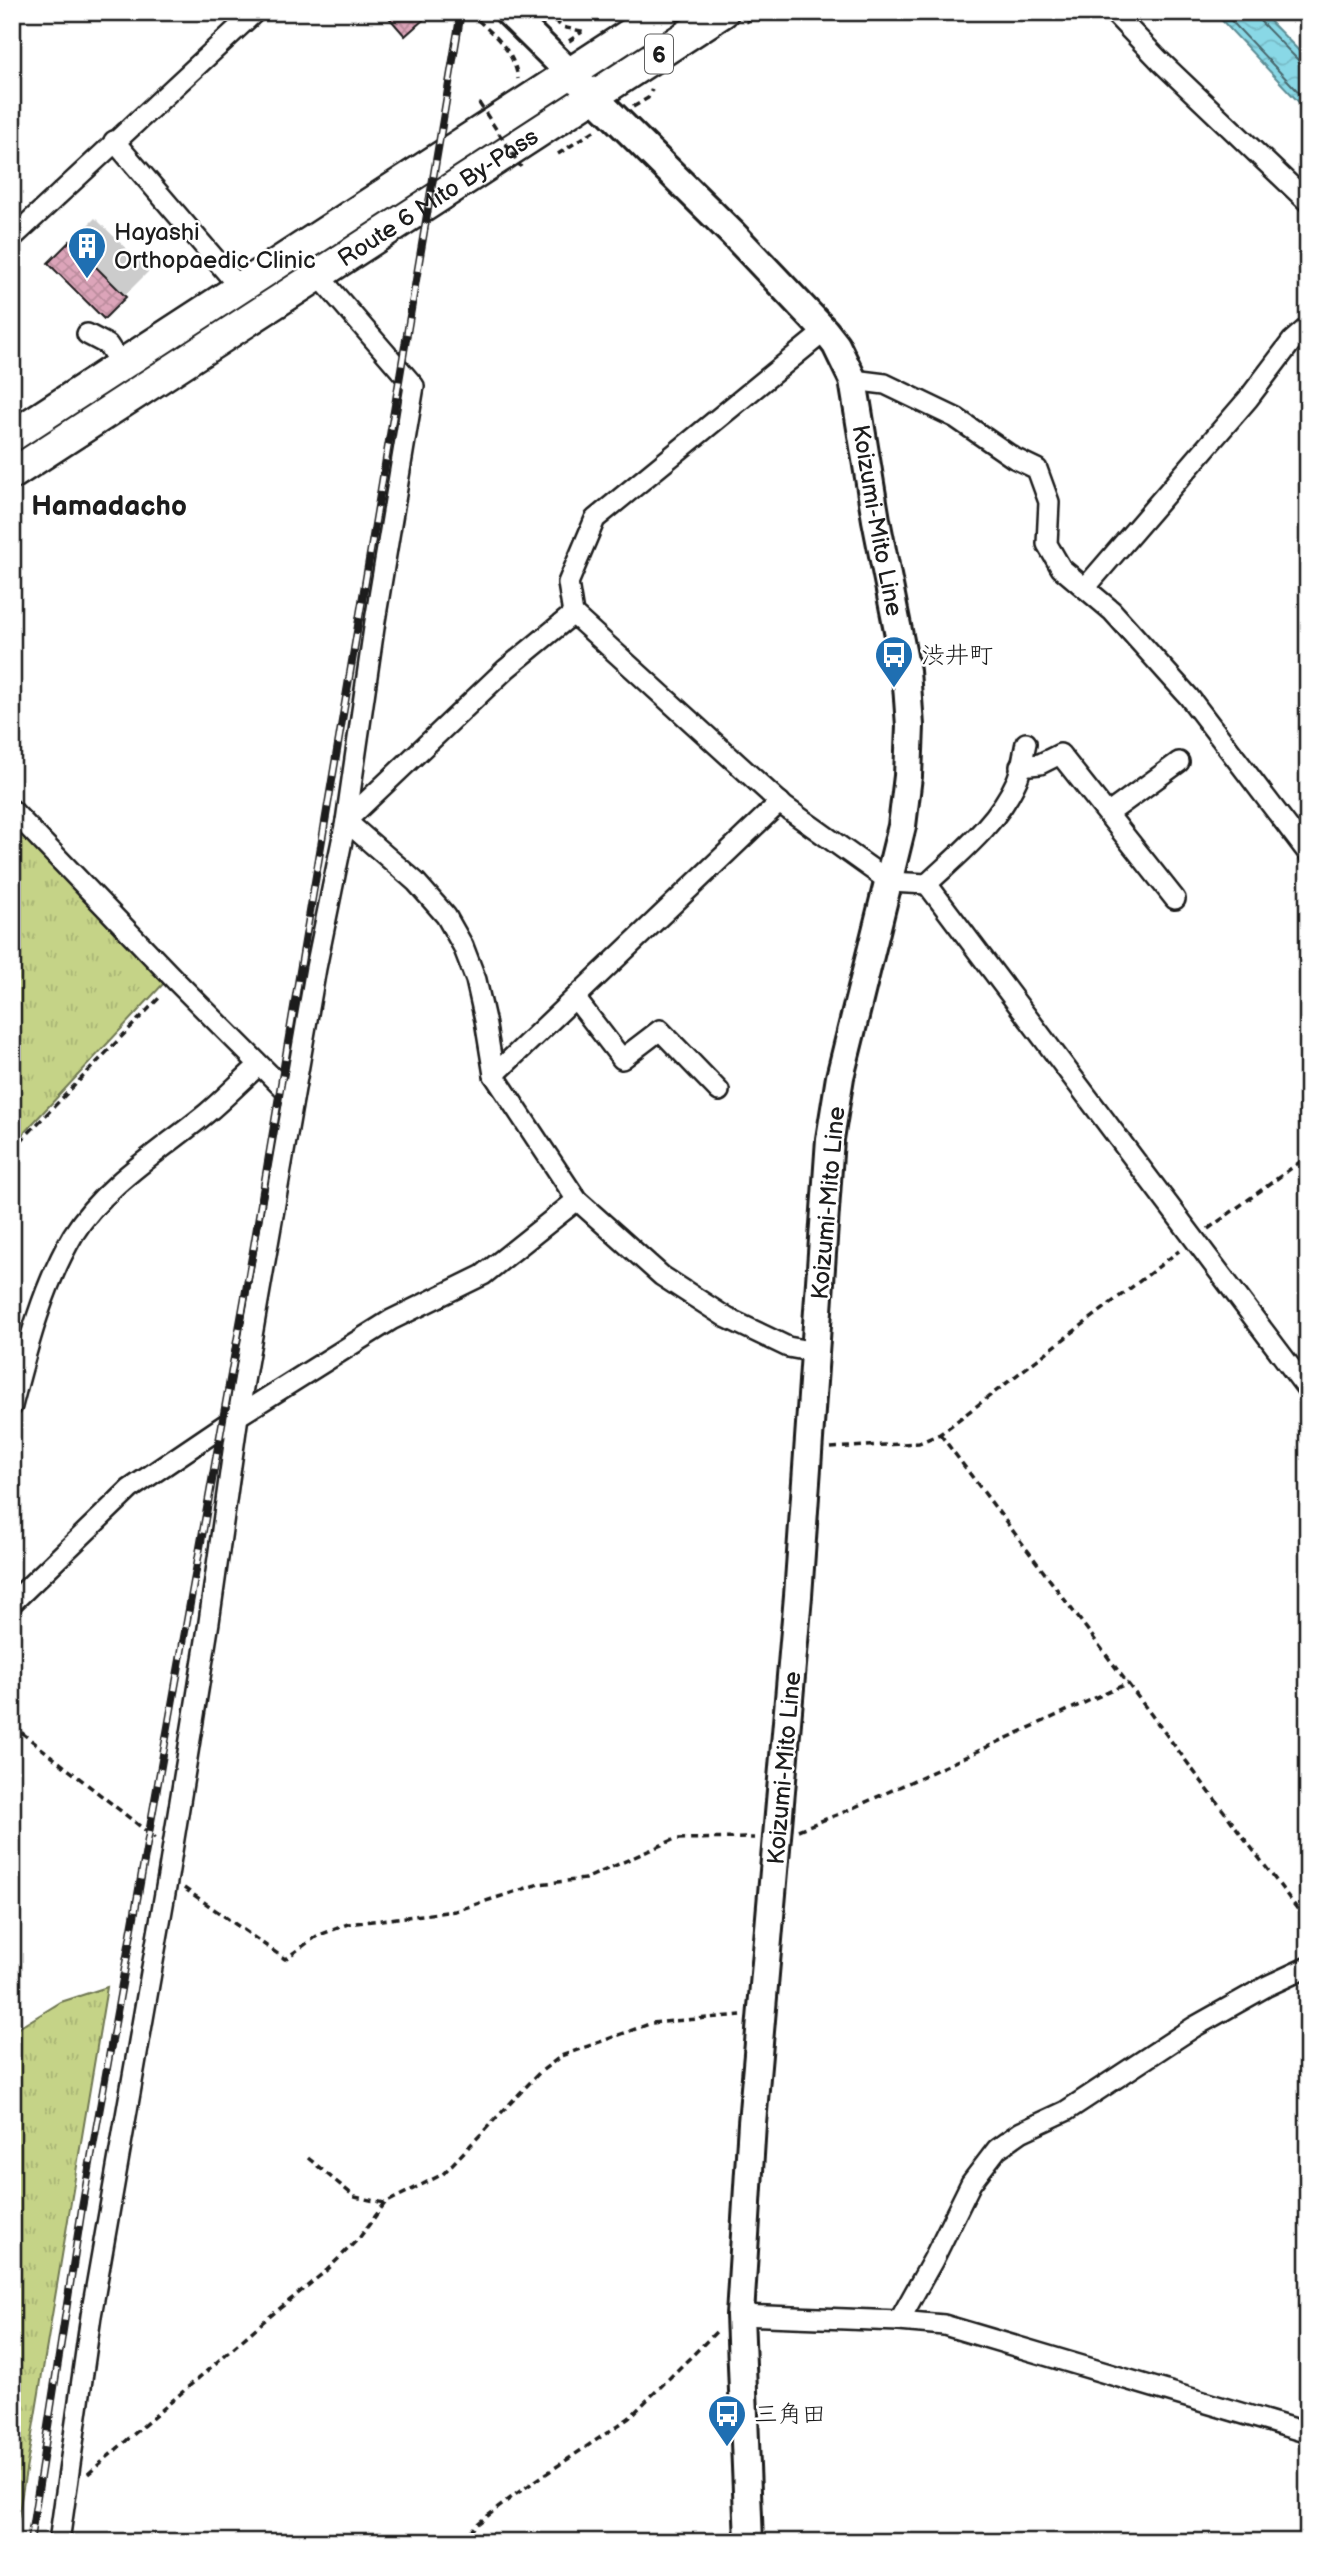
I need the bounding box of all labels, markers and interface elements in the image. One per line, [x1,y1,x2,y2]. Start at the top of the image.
road number: 6 [645,34,673,74]
street label: Route 6 Mito By-Pass [333,122,544,273]
place label: Hayashi Orthopaedic Clinic [114,218,316,275]
building icon: Hayashi Orthopaedic Clinic [66,225,108,280]
street label: Koizumi-Mito Line [846,423,909,619]
district label: Hamadacho [31,490,187,523]
bus stop icon: 渋井町 [873,634,915,689]
place label: 渋井町 [921,641,993,670]
street label: Koizumi-Mito Line [806,1105,851,1301]
street label: Koizumi-Mito Line [762,1670,807,1866]
bus stop icon: 三角田 [706,2393,748,2448]
place label: 三角田 [754,2400,826,2429]

